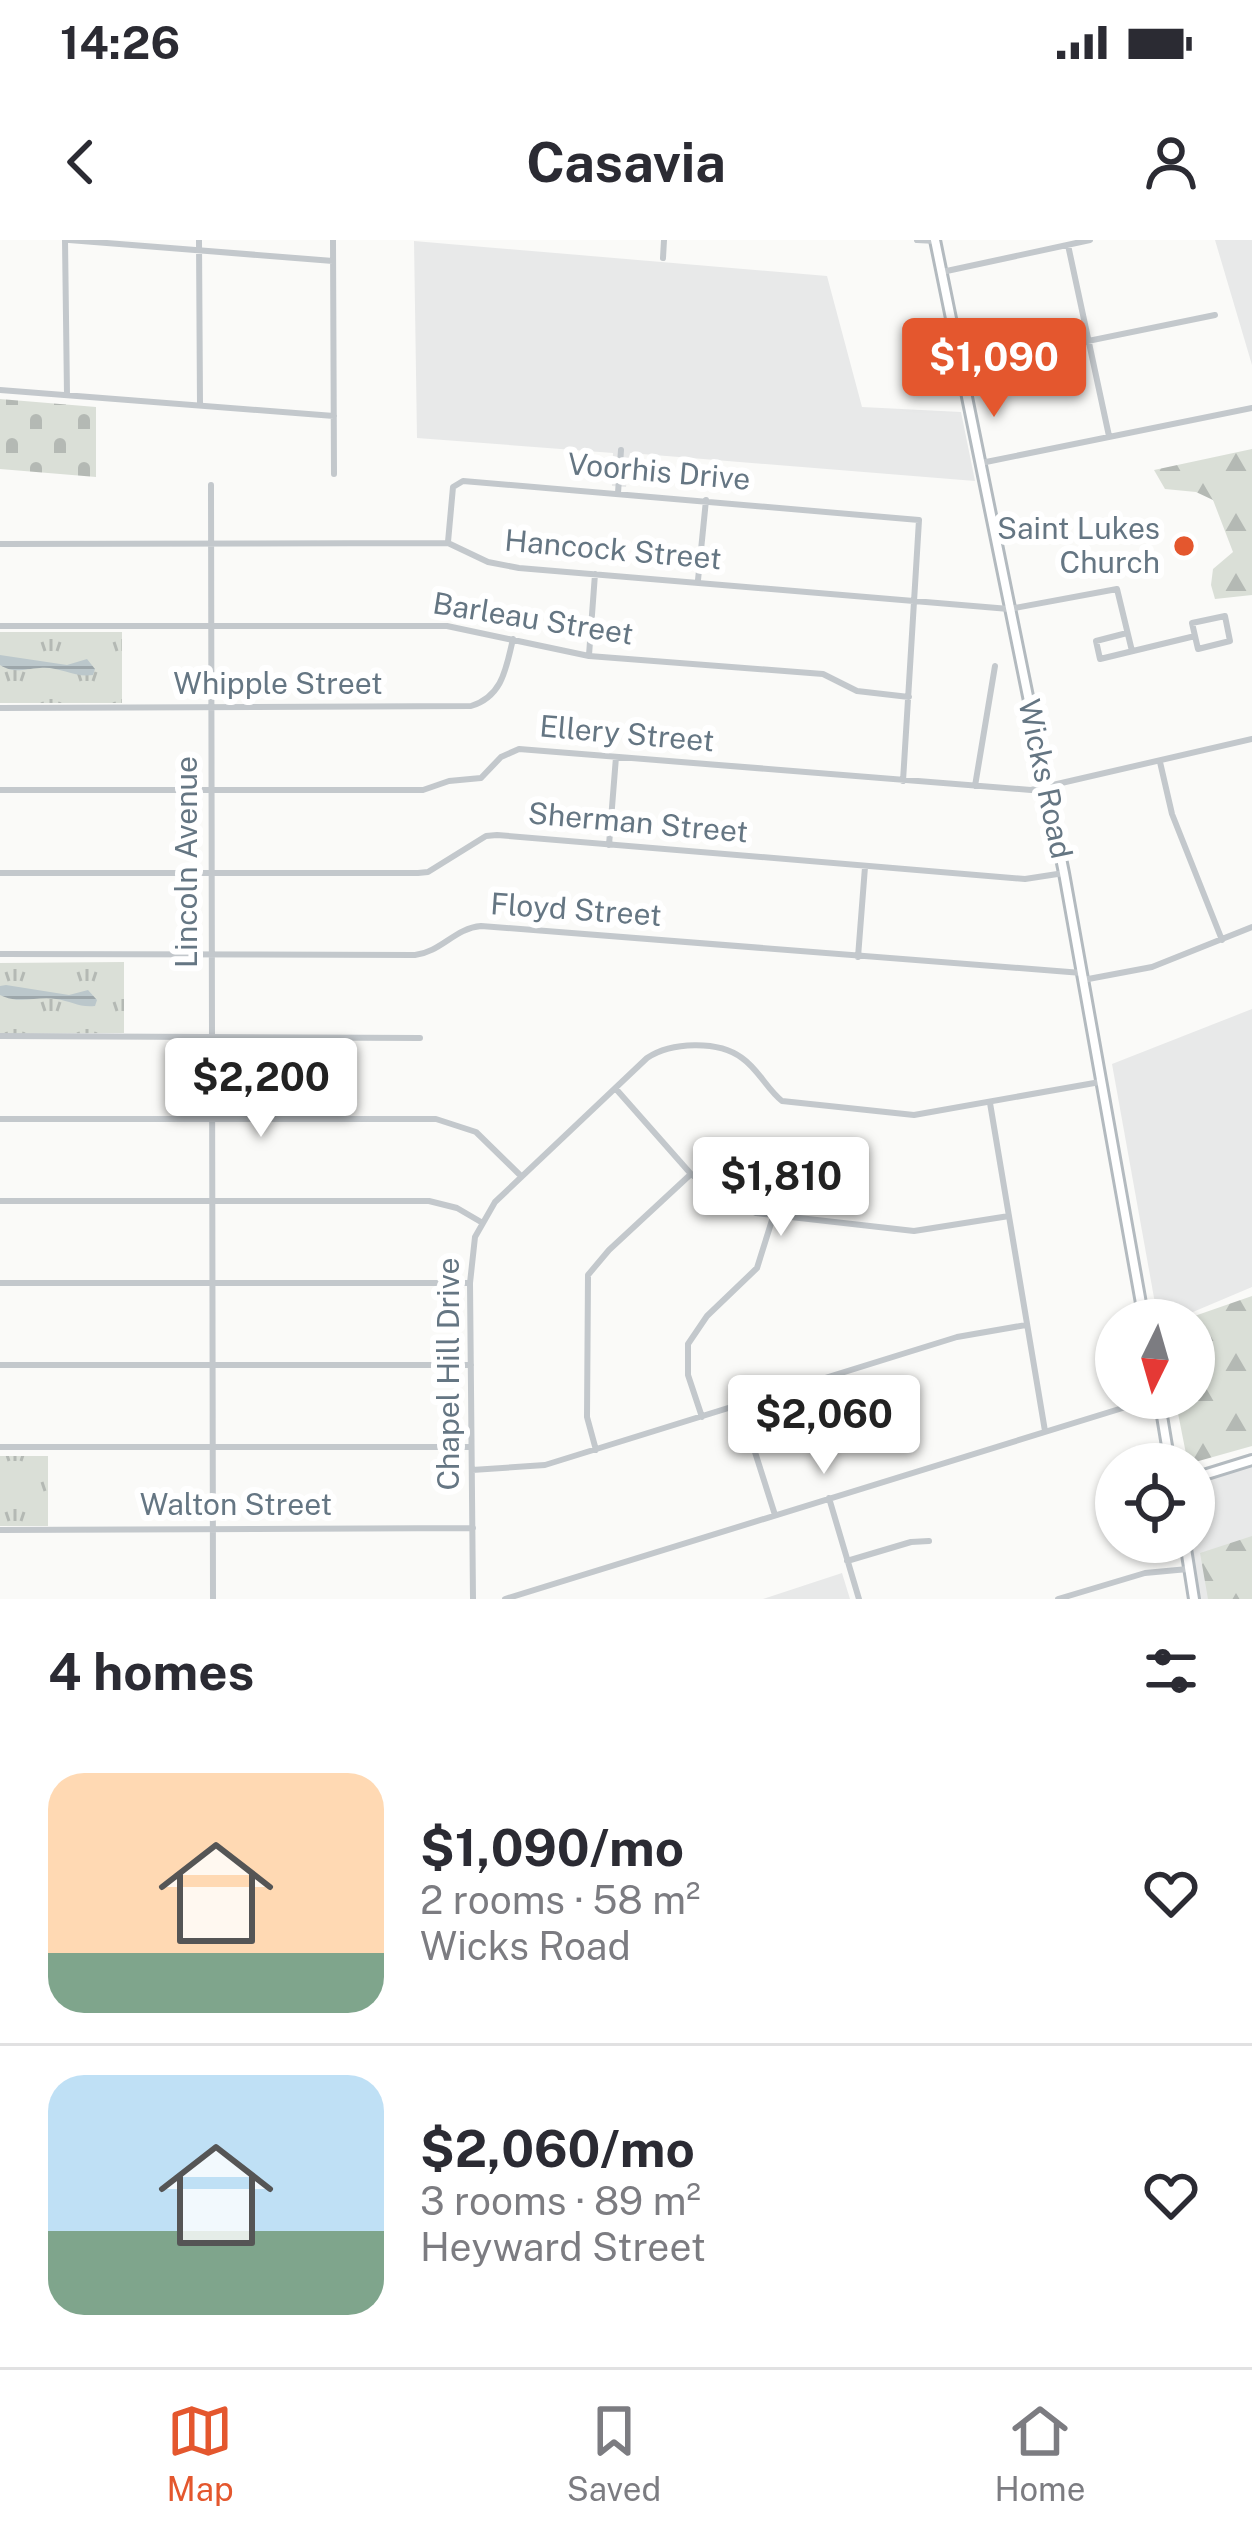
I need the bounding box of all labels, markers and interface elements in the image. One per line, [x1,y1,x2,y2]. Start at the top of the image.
text: 14:26 [60,16,180,69]
icon: back [48,129,114,195]
icon: person [1138,129,1204,195]
text: Casavia [526,131,726,194]
pin: $1,090 [896,318,1092,420]
text: $1,090 [929,334,1059,380]
street label: Voorhis Drive [566,445,752,497]
place label: Saint Lukes Church [997,510,1160,580]
street label: Hancock Street [503,522,723,576]
marker: Saint Lukes Church [1171,533,1197,559]
street label: Barleau Street [430,584,636,652]
street label: Whipple Street [173,665,383,701]
street label: Wicks Road [1012,696,1080,862]
street label: Ellery Street [538,707,716,759]
street label: Lincoln Avenue [168,756,204,968]
street label: Sherman Street [527,794,750,850]
street label: Floyd Street [489,885,663,933]
pin: $2,200 [163,1038,359,1140]
text: $2,200 [192,1054,330,1100]
pin: $1,810 [683,1137,879,1239]
text: $1,810 [720,1153,842,1199]
street label: Chapel Hill Drive [430,1257,466,1491]
north arrow [1095,1299,1215,1419]
map controls [1095,1299,1215,1563]
pin: $2,060 [726,1375,922,1477]
text: $2,060 [755,1391,893,1437]
button: locate [1095,1443,1215,1563]
street label: Walton Street [140,1486,332,1522]
icon: filters [1138,1638,1204,1704]
text: 4 homes [48,1642,254,1701]
text: $1,090/mo [420,1818,684,1877]
icon: home [144,1821,288,1965]
icon: heart [1138,1860,1204,1926]
text: 2 rooms · 58 m² [420,1877,700,1923]
text: Wicks Road [420,1923,631,1969]
text: $2,060/mo [420,2119,695,2178]
icon: home [144,2123,288,2267]
icon: heart [1138,2162,1204,2228]
text: 3 rooms · 89 m² [420,2178,701,2224]
text: Heyward Street [420,2224,706,2270]
tab: Map [167,2398,234,2508]
tab: Saved [567,2398,661,2508]
tab: Home [994,2398,1085,2508]

